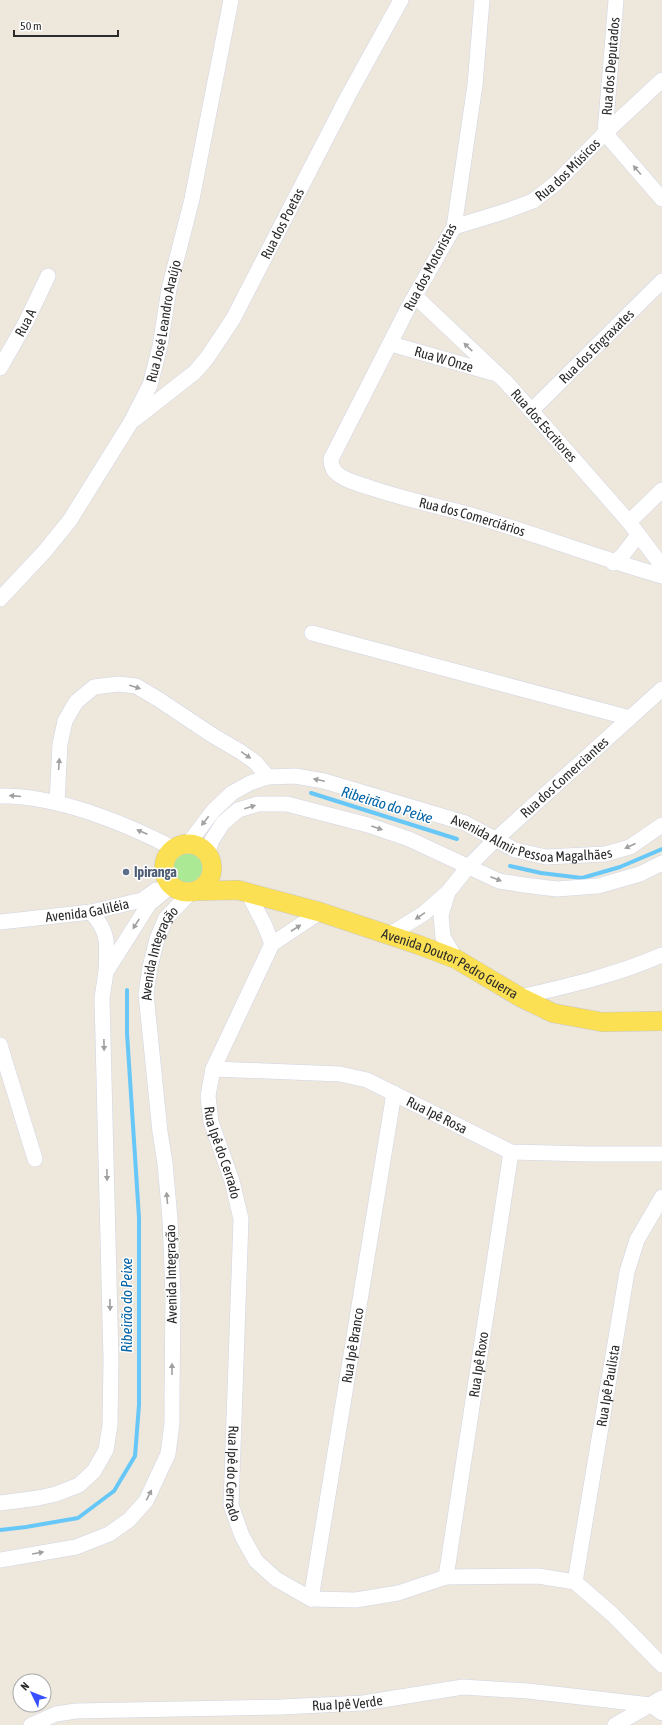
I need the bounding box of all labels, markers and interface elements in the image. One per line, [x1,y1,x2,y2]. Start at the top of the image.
scale bar [14,12,118,38]
street label: Rua dos Deputados [598,16,623,116]
text: 50 m [20,19,42,33]
street label: Rua dos Músicos [532,135,603,204]
one-way arrow [632,164,641,175]
street label: Rua dos Poetas [257,185,307,262]
street label: Rua dos Motoristas [400,221,460,313]
street label: Rua José Leandro Araújo [143,258,184,384]
street label: Rua A [12,306,39,339]
street label: Rua dos Engraxates [556,306,637,387]
one-way arrow [463,342,473,352]
street label: Rua W Onze [413,343,475,375]
street label: Rua dos Escritores [508,386,580,465]
street label: Rua dos Comerciários [417,494,527,539]
one-way arrow [129,685,141,691]
street label: Rua dos Comerciantes [517,733,612,821]
one-way arrow [240,751,251,759]
one-way arrow [56,758,63,770]
one-way arrow [312,777,325,783]
water label: Ribeirão do Peixe [339,783,435,827]
one-way arrow [9,793,21,800]
one-way arrow [245,804,257,810]
street label: Avenida Almir Pessoa Magalhães [449,811,614,865]
one-way arrow [200,816,209,827]
one-way arrow [371,825,383,831]
one-way arrow [136,829,147,835]
one-way arrow [624,843,635,849]
place label: Ipiranga [134,864,177,880]
marker: Ipiranga [121,867,131,877]
one-way arrow [491,877,503,883]
street label: Avenida Galiléia [45,895,131,925]
street label: Avenida Integração [138,903,181,1001]
one-way arrow [414,912,426,919]
one-way arrow [133,918,140,930]
one-way arrow [291,924,301,932]
street label: Avenida Doutor Pedro Guerra [380,925,521,1002]
one-way arrow [101,1039,107,1052]
street label: Rua Ipê Rosa [404,1093,470,1137]
street label: Rua Ipê do Cerrado [201,1106,244,1200]
one-way arrow [104,1169,110,1182]
one-way arrow [164,1192,171,1204]
street label: Avenida Integração [162,1224,180,1324]
water label: Ribeirão do Peixe [118,1257,135,1352]
one-way arrow [107,1299,113,1312]
street label: Rua Ipê Branco [339,1306,367,1384]
street label: Rua Ipê Roxo [466,1331,491,1398]
street label: Rua Ipê Paulista [593,1343,623,1428]
one-way arrow [169,1362,175,1375]
street label: Rua Ipê do Cerrado [222,1425,244,1523]
one-way arrow [146,1489,152,1501]
one-way arrow [32,1550,45,1556]
north arrow [12,1673,52,1713]
text: N [18,1680,31,1693]
street label: Rua Ipê Verde [312,1692,384,1713]

